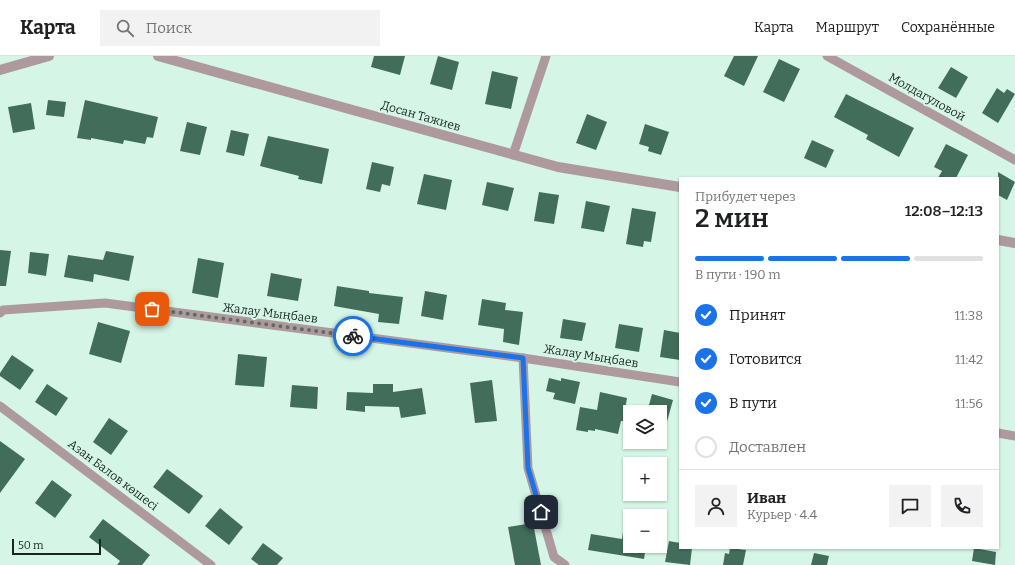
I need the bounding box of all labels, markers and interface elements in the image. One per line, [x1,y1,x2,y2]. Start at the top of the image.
search box [100,10,380,46]
text: Карта [20,16,76,39]
icon: search [114,17,136,39]
text: Поиск [146,19,192,37]
text: Карта [754,19,794,36]
text: Маршрут [816,19,879,36]
text: Сохранённые [901,19,995,36]
street label: Молдагуловой [886,70,968,124]
street label: Досан Тажиев [380,98,463,134]
text: Прибудет через [695,189,796,204]
text: 12:08–12:13 [905,202,983,220]
text: 2 мин [695,203,769,234]
text: В пути · 190 m [695,267,781,282]
pin [135,292,169,326]
icon: bag [141,298,163,320]
street label: Жалау Мыңбаев [222,300,319,326]
icon: check [695,304,717,326]
text: Принят [729,306,785,324]
text: 11:38 [954,308,983,323]
courier [333,316,373,356]
icon: bike [342,325,364,347]
street label: Жалау Мыңбаев [543,342,640,370]
icon: check [695,348,717,370]
text: Готовится [729,350,802,368]
text: 11:42 [955,352,983,367]
icon: check [695,392,717,414]
text: В пути [729,394,777,412]
text: 11:56 [955,396,983,411]
map controls [623,405,667,553]
button: layers [623,405,667,449]
street label: Азан Балов көшесі [65,437,161,514]
text: Доставлен [729,438,806,456]
button: + [623,457,667,501]
button: person [695,485,737,527]
button: chat [889,485,931,527]
button: phone [941,485,983,527]
text: Иван [747,489,786,507]
pin [524,495,558,529]
icon: home [530,501,552,523]
text: Курьер · 4.4 [747,507,817,522]
button: − [623,509,667,553]
scale bar [12,537,101,556]
text: 50 m [18,539,44,552]

